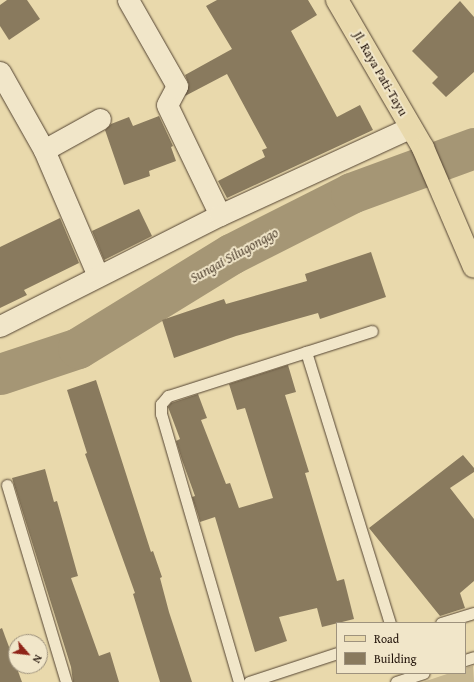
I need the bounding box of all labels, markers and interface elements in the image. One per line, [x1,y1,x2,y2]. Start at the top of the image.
street label: Jl. Raya Pati-Tayu [350,29,410,119]
water label: Sungai Silugonggo [187,224,281,286]
legend [336,622,466,674]
text: Road [374,630,399,647]
north arrow [8,634,48,674]
text: Building [374,650,417,667]
text: N [29,652,47,666]

